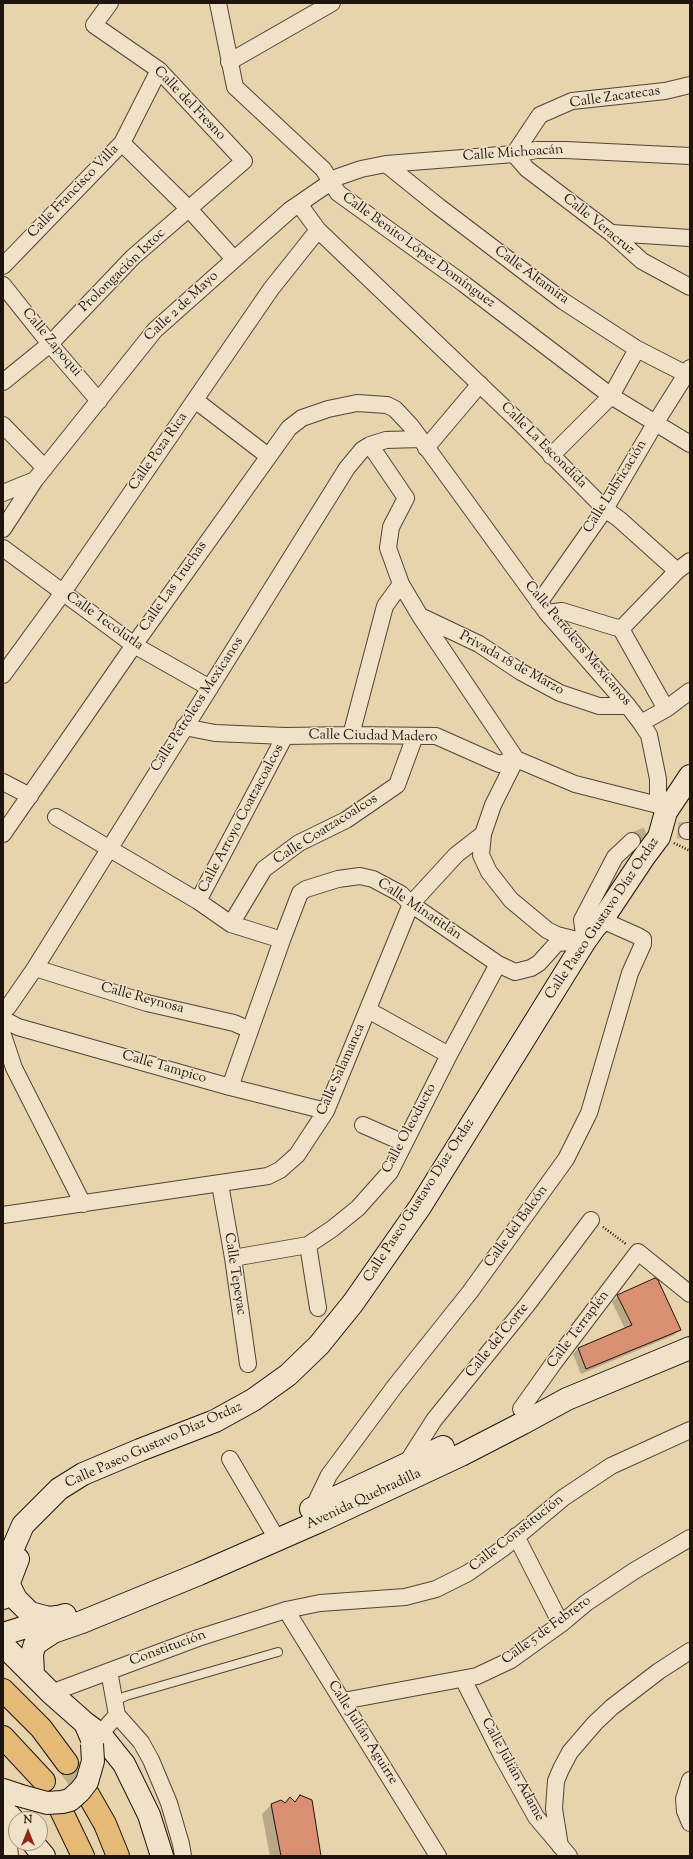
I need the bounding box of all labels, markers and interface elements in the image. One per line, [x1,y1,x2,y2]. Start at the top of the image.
street label: Calle del Fresno [149,63,229,145]
street label: Calle Zacatecas [569,83,661,113]
street label: Calle Francisco Villa [25,142,123,242]
street label: Calle Michoacán [462,142,564,166]
street label: Calle Benito López Domínguez [338,190,498,312]
street label: Calle Veracruz [559,191,637,259]
street label: Prolongación Ixtoc [76,226,170,316]
street label: Calle Altamira [490,243,572,309]
street label: Calle 2 de Mayo [142,268,222,346]
street label: Calle Zapoqui [18,305,84,381]
street label: Calle La Escondida [496,399,590,493]
street label: Calle Poza Rica [126,410,192,494]
street label: Calle Lubricación [581,437,651,537]
street label: Calle Las Truchas [137,539,211,635]
street label: Calle Petróleos Mexicanos [520,578,634,710]
street label: Calle Tecolutla [62,589,146,655]
street label: Privada 18 de Marzo [456,628,566,700]
street label: Calle Petróleos Mexicanos [148,634,248,776]
street label: Calle Ciudad Madero [308,727,438,747]
street label: Calle Arroyo Coatzacoalcos [196,742,288,896]
street label: Calle Coatzacoalcos [271,791,381,869]
street label: Calle Paseo Gustavo Díaz Ordaz [542,835,664,1003]
street label: Calle Minatitlán [374,876,464,944]
street label: Calle Reynosa [99,980,185,1018]
street label: Calle Salamanca [314,1021,370,1119]
street label: Calle Tampico [120,1048,208,1088]
street label: Calle Oleoducto [379,1081,441,1177]
street label: Calle Paseo Gustavo Díaz Ordaz [361,1116,479,1286]
street label: Calle del Balcón [482,1183,552,1271]
street label: Calle Tepeyac [219,1232,249,1316]
street label: Calle Terraplén [544,1288,614,1372]
street label: Calle del Corte [463,1300,533,1382]
street label: Calle Paseo Gustavo Díaz Ordaz [63,1399,245,1493]
street label: Avenida Quebradilla [304,1466,424,1534]
street label: Calle Constitución [467,1492,567,1576]
street label: Calle 5 de Febrero [499,1593,595,1669]
street label: Constitución [128,1627,208,1671]
street label: Calle Julián Aguirre [323,1678,401,1788]
street label: Calle Julián Adame [477,1715,547,1825]
north arrow [8,1811,48,1851]
text: N [24,1812,32,1828]

